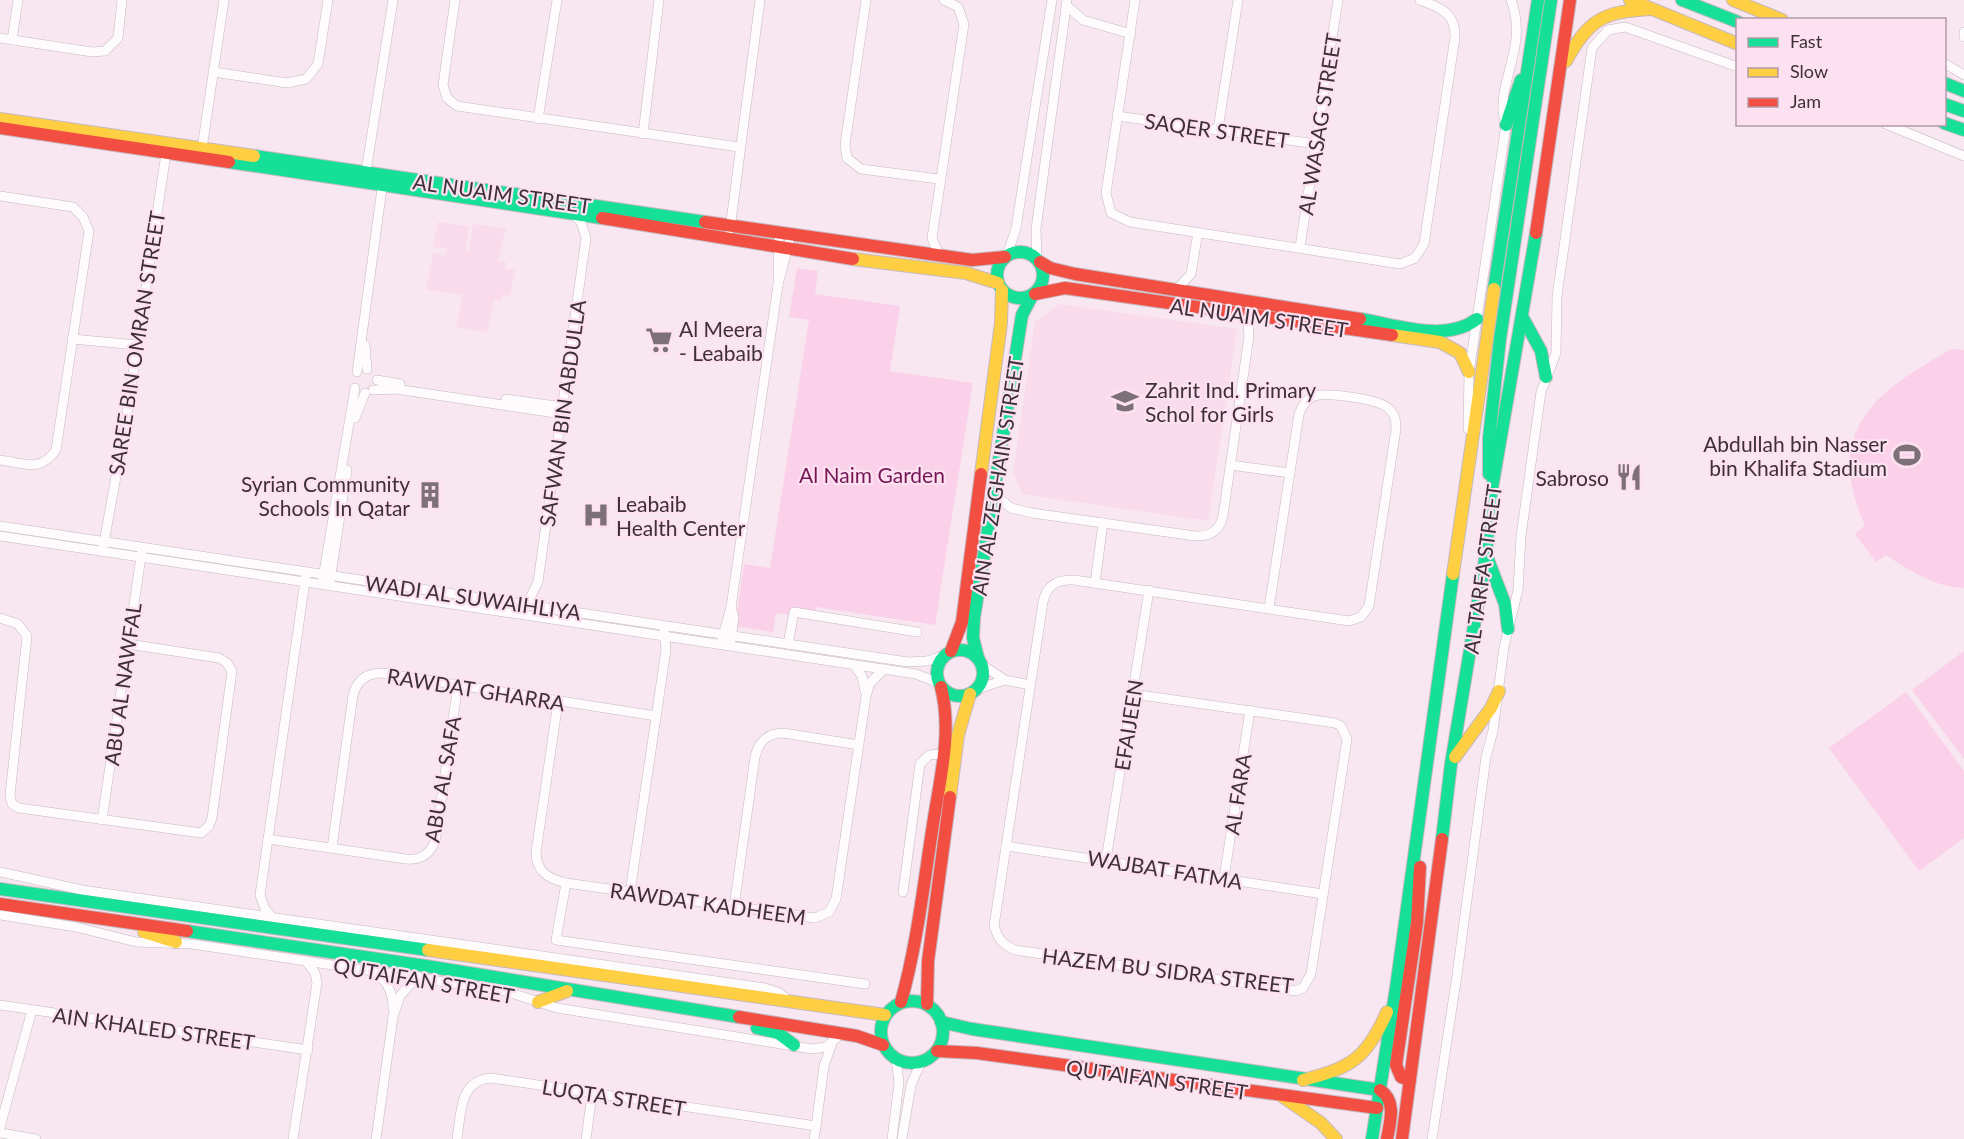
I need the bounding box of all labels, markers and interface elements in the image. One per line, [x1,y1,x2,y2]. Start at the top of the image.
legend [1736,18,1946,126]
text: Fast [1790,30,1823,52]
street label: AL WASAG STREET [1292,31,1346,217]
text: Slow [1790,60,1828,82]
text: Jam [1790,90,1821,112]
street label: SAQER STREET [1143,107,1292,153]
street label: AL NUAIM STREET [411,168,593,218]
street label: SAREE BIN OMRAN STREET [103,208,169,477]
street label: AL NUAIM STREET [1168,292,1350,342]
street label: SAFWAN BIN ABDULLA [534,297,590,528]
place label: Al Meera - Leabaib [679,316,763,365]
supermarket icon: Al Meera - Leabaib [644,325,674,355]
street label: AIN AL ZEGHAIN STREET [966,354,1028,597]
place label: Zahrit Ind. Primary Schol for Girls [1145,377,1316,426]
school or university icon: Zahrit Ind. Primary Schol for Girls [1110,386,1140,416]
place label: Abdullah bin Nasser bin Khalifa Stadium [1703,431,1887,480]
sports icon: Abdullah bin Nasser bin Khalifa Stadium [1892,440,1922,470]
park label: Al Naim Garden [799,462,945,487]
restaurant icon: Sabroso [1614,462,1644,492]
place label: Sabroso [1535,465,1609,490]
place label: Syrian Community Schools In Qatar [241,471,410,520]
building icon: Syrian Community Schools In Qatar [415,480,445,510]
street label: AL TARFA STREET [1458,482,1506,655]
place label: Leabaib Health Center [616,491,746,540]
hospital icon: Leabaib Health Center [581,500,611,530]
street label: WADI AL SUWAIHLIYA [363,569,583,625]
street label: ABU AL NAWFAL [98,601,146,767]
street label: RAWDAT GHARRA [385,663,568,716]
street label: EFAIJEEN [1108,678,1148,772]
street label: ABU AL SAFA [419,713,466,844]
street label: AL FARA [1218,751,1256,836]
street label: WAJBAT FATMA [1086,844,1245,894]
street label: RAWDAT KADHEEM [608,877,808,929]
street label: HAZEM BU SIDRA STREET [1041,942,1296,998]
street label: QUTAIFAN STREET [332,952,517,1008]
street label: AIN KHALED STREET [51,1001,257,1055]
street label: QUTAIFAN STREET [1065,1054,1250,1104]
street label: LUQTA STREET [540,1073,688,1121]

